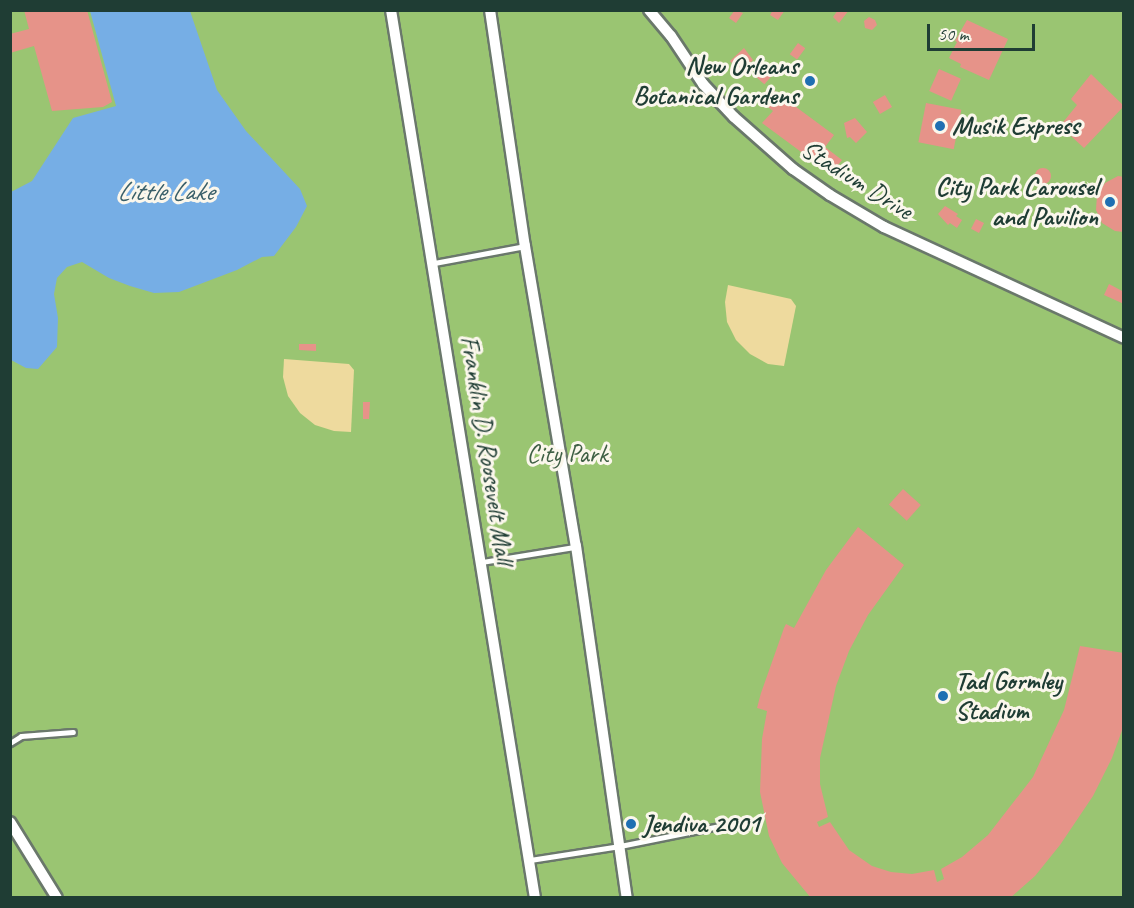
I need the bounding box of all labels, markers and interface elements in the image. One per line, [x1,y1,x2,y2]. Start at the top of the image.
scale bar [930,12,1038,50]
text: 50 m [938,23,969,45]
place label: New Orleans Botanical Gardens [632,50,798,112]
marker: New Orleans Botanical Gardens [803,74,817,88]
place label: Musik Express [952,110,1080,142]
marker: Musik Express [933,119,947,133]
street label: Stadium Drive [796,134,918,226]
place label: City Park Carousel and Pavilion [934,171,1098,232]
water label: Little Lake [117,176,213,208]
marker: City Park Carousel and Pavilion [1103,195,1117,209]
street label: Franklin D. Roosevelt Mall [453,333,521,567]
park label: City Park [526,438,608,470]
place label: Tad Gormley Stadium [955,665,1063,726]
marker: Tad Gormley Stadium [936,689,950,703]
place label: Jendiva 2001 [643,808,760,840]
marker: Jendiva 2001 [624,817,638,831]

